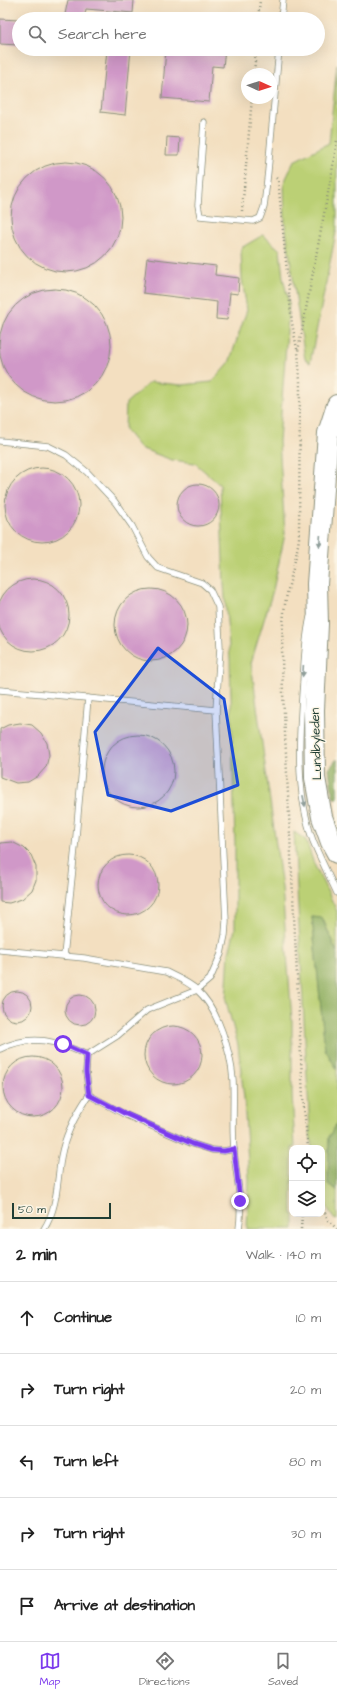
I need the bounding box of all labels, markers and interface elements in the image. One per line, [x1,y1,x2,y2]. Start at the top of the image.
search box [12,12,325,56]
icon: search [26,23,48,45]
text: Search here [58,24,147,45]
north arrow [241,68,277,104]
one-way arrow [317,535,324,547]
one-way arrow [300,665,307,677]
street label: Lundbyleden [306,707,327,781]
one-way arrow [301,795,307,807]
route start [54,1035,72,1053]
map controls [289,1145,325,1217]
button: locate [289,1145,325,1181]
button: layers [289,1181,325,1217]
route end [231,1192,249,1210]
scale bar [12,1201,111,1220]
text: 50 m [18,1202,46,1217]
text: 2 min [16,1243,57,1267]
text: Walk · 140 m [246,1246,321,1264]
icon: ahead [16,1307,38,1329]
text: Continue [54,1307,112,1328]
text: 10 m [296,1309,321,1327]
icon: right [16,1379,38,1401]
text: Turn right [54,1379,125,1400]
text: 20 m [290,1381,321,1399]
icon: left [16,1451,38,1473]
text: Turn left [54,1451,118,1472]
text: 80 m [289,1453,321,1471]
icon: right [16,1523,38,1545]
text: Turn right [54,1523,125,1544]
text: 30 m [291,1525,321,1543]
icon: arrive [16,1595,38,1617]
text: Arrive at destination [54,1595,195,1616]
tab: Map [39,1650,61,1689]
tab: Directions [139,1650,190,1689]
tab: Saved [268,1650,298,1689]

